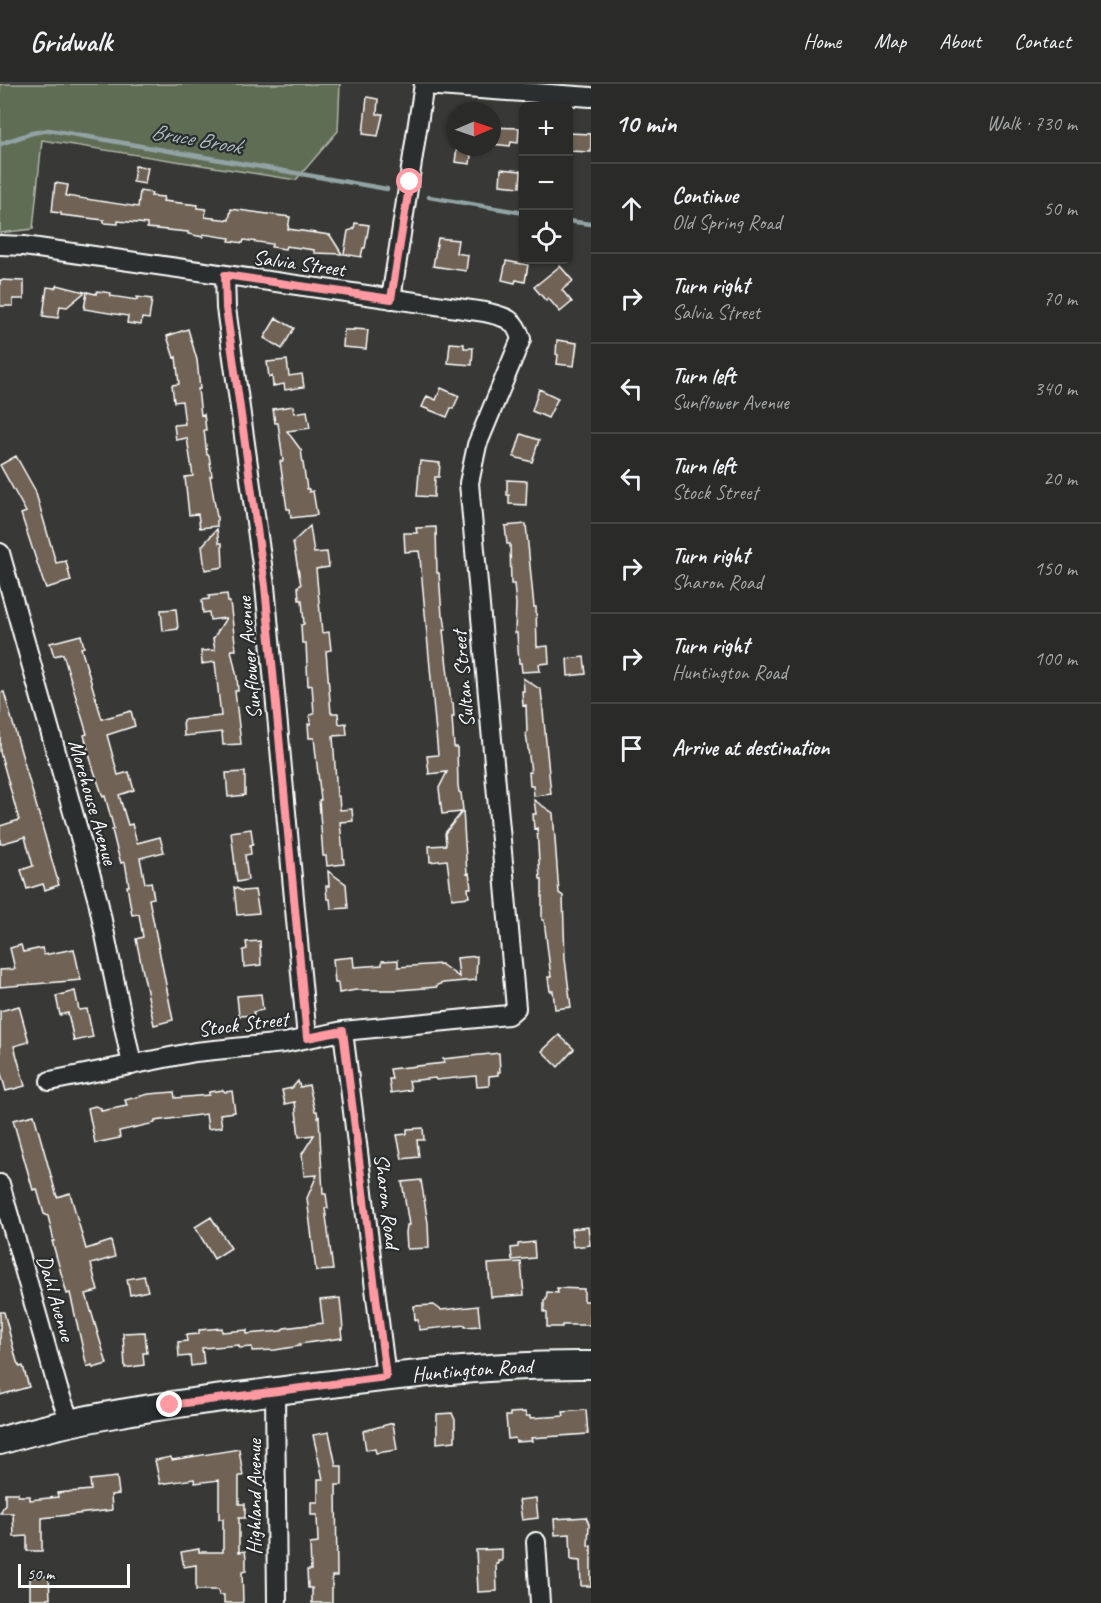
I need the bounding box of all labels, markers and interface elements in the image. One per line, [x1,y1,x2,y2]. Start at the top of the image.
text: Gridwalk [30,24,112,59]
text: Home [803,28,841,54]
text: Map [874,28,906,54]
text: About [939,28,981,54]
text: Contact [1014,28,1071,54]
north arrow [447,102,501,156]
map controls [519,102,573,264]
button: + [519,102,573,156]
text: 10 min [615,107,677,140]
text: Walk · 730 m [987,111,1077,136]
water label: Bruce Brook [149,117,247,161]
button: − [519,156,573,210]
route start [396,168,422,194]
text: Continue [672,182,738,210]
icon: ahead [615,192,648,225]
text: 50 m [1043,196,1077,221]
button: locate [519,210,573,264]
text: Old Spring Road [672,210,781,235]
street label: Salvia Street [251,244,349,283]
text: Turn right [672,272,749,300]
icon: right [615,282,648,315]
text: 70 m [1043,286,1077,311]
text: Salvia Street [672,300,760,325]
text: Turn left [672,362,736,390]
icon: left [615,372,648,405]
text: 340 m [1034,376,1077,401]
text: Sunflower Avenue [672,390,789,415]
text: Turn left [672,452,736,480]
icon: left [615,462,648,495]
text: 20 m [1043,466,1077,491]
text: Stock Street [672,480,758,505]
text: Turn right [672,542,749,570]
icon: right [615,552,648,585]
text: 150 m [1034,556,1077,581]
text: Sharon Road [672,570,762,595]
street label: Sunflower Avenue [231,595,267,720]
street label: Sultan Street [446,627,480,728]
text: Turn right [672,632,749,660]
icon: right [615,642,648,675]
text: 100 m [1034,646,1077,671]
text: Huntington Road [672,660,787,685]
icon: arrive [615,732,648,765]
text: Arrive at destination [672,734,829,762]
street label: Morehouse Avenue [63,736,124,869]
street label: Stock Street [197,1005,292,1042]
street label: Sharon Road [368,1152,406,1253]
street label: Dahl Avenue [31,1252,81,1346]
street label: Huntington Road [410,1353,537,1388]
route end [156,1391,182,1417]
street label: Highland Avenue [241,1438,267,1555]
scale bar [18,1561,130,1588]
text: 50 m [27,1564,54,1584]

